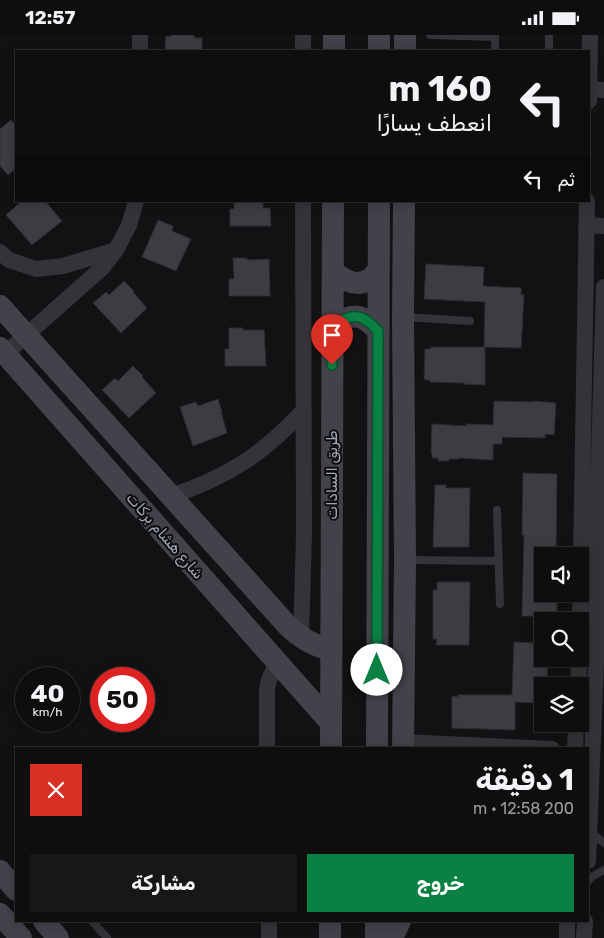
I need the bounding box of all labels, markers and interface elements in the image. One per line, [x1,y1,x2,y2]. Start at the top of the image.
text: 12:57 [25,6,76,29]
text: 160 m [388,68,492,110]
icon: left [510,70,575,135]
text: انعطف يسارًا [376,110,492,137]
icon: left [519,165,547,193]
text: ثم [557,168,575,191]
pin [311,314,353,365]
icon: arrive [318,321,346,349]
street label: طريق السادات [323,430,341,520]
street label: شارع هشام بركات [121,489,207,584]
map controls [534,547,589,732]
button: sound [534,547,589,602]
button: search [534,612,589,667]
position arrow [350,643,402,695]
speed limit sign: 50 [90,667,155,732]
button: layers [534,677,589,732]
text: 40 [30,679,65,708]
text: km/h [33,705,62,719]
text: 1 دقيقة [476,762,574,798]
button: close [30,764,82,816]
text: 200 m · 12:58 [473,799,574,818]
button: مشاركة [30,854,297,912]
button: خروج [307,854,574,912]

